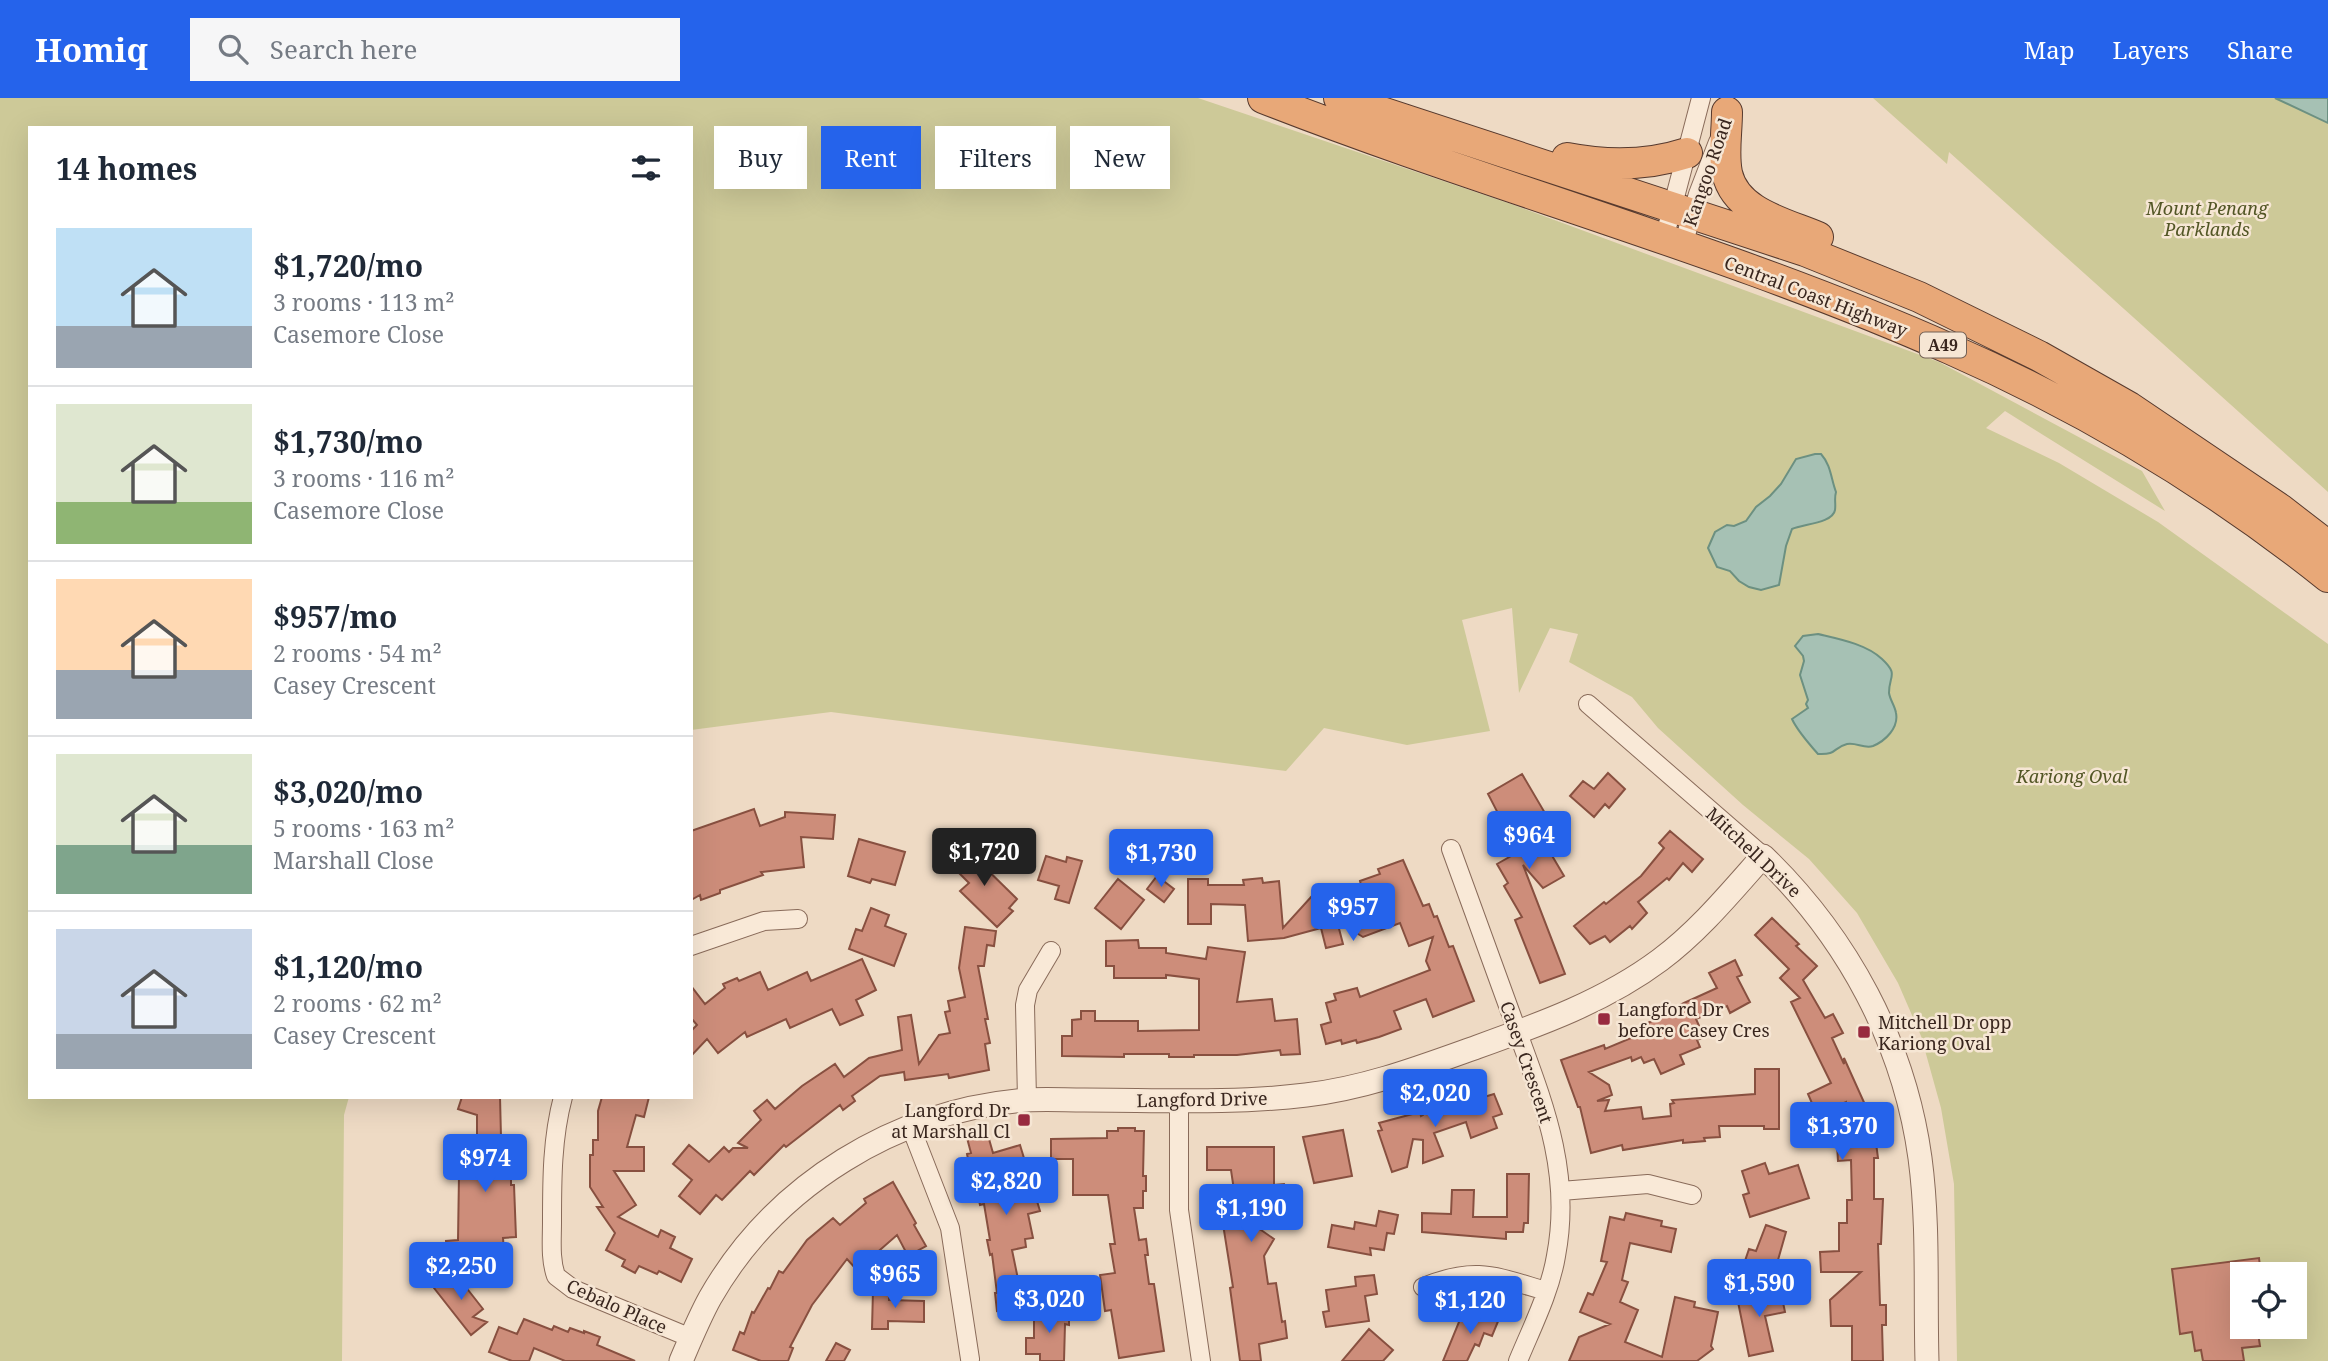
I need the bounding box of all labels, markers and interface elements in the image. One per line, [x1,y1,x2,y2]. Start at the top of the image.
search box [190,18,680,81]
text: Homiq [35,27,148,72]
icon: search [214,30,252,68]
text: Search here [270,31,417,67]
text: Map [2024,33,2075,66]
text: Layers [2113,33,2189,66]
text: Share [2227,33,2293,66]
street label: Kangoo Road [1677,115,1737,229]
chip: Buy [714,126,807,189]
chip: Rent [821,126,921,189]
chip: Filters [935,126,1056,189]
chip: New [1070,126,1170,189]
text: 14 homes [56,148,197,189]
icon: filters [627,149,665,187]
park label: Mount Penang Parklands [2145,196,2269,241]
text: $1,720/mo [273,245,423,286]
street label: Central Coast Highway [1721,250,1912,342]
icon: home [112,256,196,340]
text: 3 rooms · 113 m² [273,286,455,318]
text: Casemore Close [273,318,444,350]
road number: A49 [1920,332,1966,358]
text: $1,730/mo [273,421,423,462]
icon: home [112,432,196,516]
text: 3 rooms · 116 m² [273,462,455,494]
text: Casemore Close [273,494,444,526]
text: $957/mo [273,596,397,637]
icon: home [112,607,196,691]
text: 2 rooms · 54 m² [273,637,442,669]
text: Casey Crescent [273,669,436,701]
park label: Kariong Oval [2015,764,2128,788]
text: $3,020/mo [273,771,423,812]
icon: home [112,782,196,866]
street label: Mitchell Drive [1701,802,1807,902]
text: 5 rooms · 163 m² [273,812,455,844]
pin: $964 [1488,812,1570,871]
text: $964 [1503,818,1555,850]
pin: $1,720 [927,828,1041,888]
pin: $1,730 [1104,830,1218,889]
text: $1,720 [948,835,1020,867]
text: $1,730 [1125,836,1197,868]
text: Marshall Close [273,844,434,876]
pin: $957 [1312,884,1394,943]
text: $957 [1327,890,1379,922]
text: $1,120/mo [273,946,423,987]
icon: home [112,957,196,1041]
text: 2 rooms · 62 m² [273,987,442,1019]
place label: Langford Dr before Casey Cres [1618,997,1770,1042]
street label: Casey Crescent [1495,998,1559,1126]
place label: Mitchell Dr opp Kariong Oval [1878,1010,2011,1055]
marker: Langford Dr before Casey Cres [1596,1011,1612,1027]
text: Casey Crescent [273,1019,436,1051]
marker: Mitchell Dr opp Kariong Oval [1856,1024,1872,1040]
pin: $2,020 [1378,1070,1492,1129]
text: $2,020 [1399,1076,1471,1108]
street label: Langford Drive [1136,1086,1268,1112]
place label: Langford Dr at Marshall Cl [891,1098,1011,1143]
pin: $1,370 [1785,1102,1899,1162]
text: $1,370 [1806,1109,1878,1141]
marker: Langford Dr at Marshall Cl [1016,1112,1032,1128]
pin: $974 [444,1134,526,1194]
text: $974 [459,1141,511,1173]
pin: $2,820 [949,1158,1063,1217]
text: $2,820 [970,1164,1042,1196]
pin: $1,190 [1194,1184,1308,1244]
text: $1,190 [1215,1191,1287,1223]
pin: $2,250 [404,1242,518,1302]
text: $2,250 [425,1249,497,1281]
pin: $965 [854,1250,936,1310]
text: $965 [869,1257,921,1289]
pin: $1,590 [1702,1260,1816,1319]
map controls [2230,1262,2307,1339]
button: locate [2230,1262,2307,1339]
text: $1,590 [1723,1266,1795,1298]
street label: Cebalo Place [563,1273,671,1339]
pin: $3,020 [992,1276,1106,1335]
pin: $1,120 [1413,1276,1527,1336]
text: $3,020 [1013,1282,1085,1314]
text: $1,120 [1434,1283,1506,1315]

